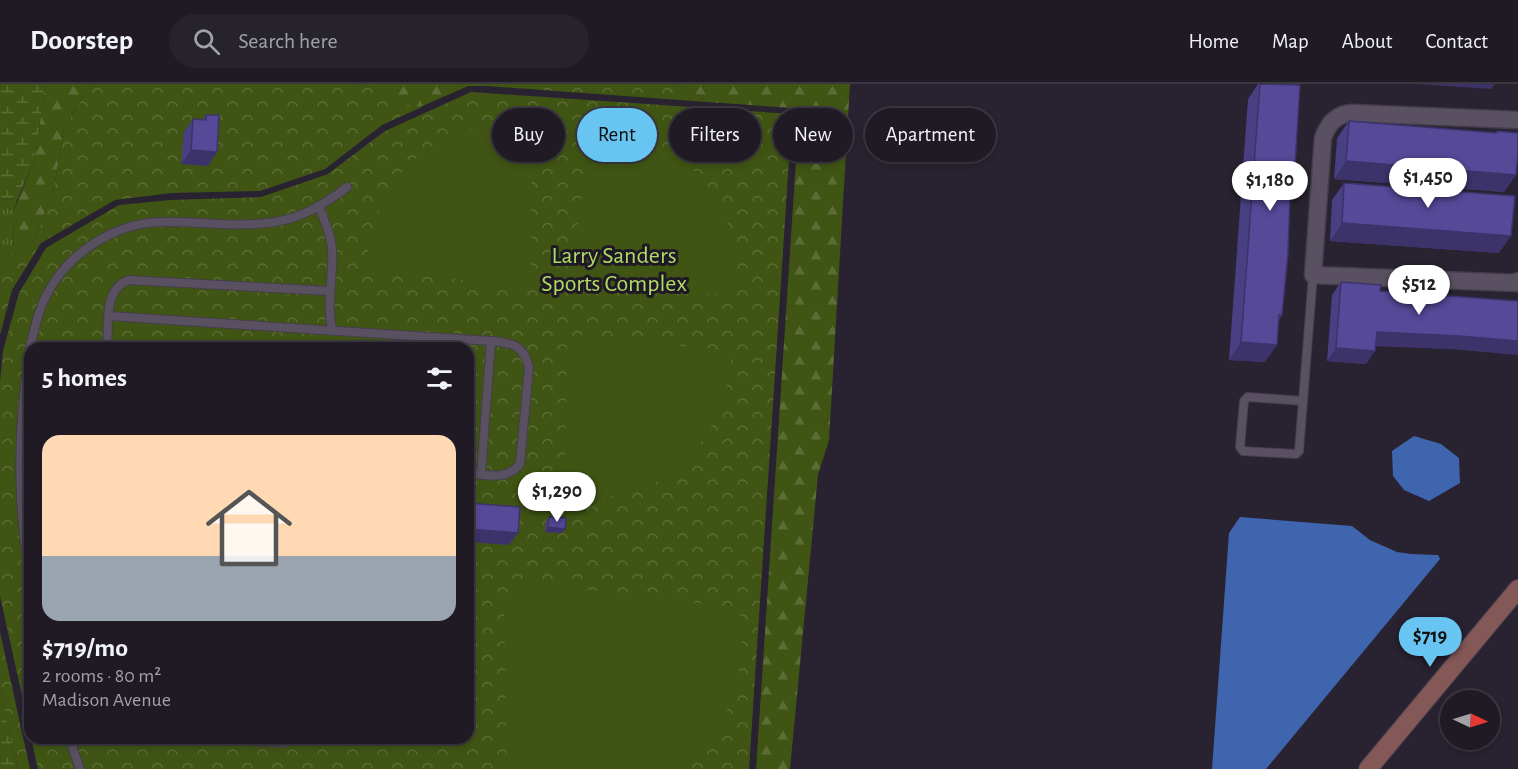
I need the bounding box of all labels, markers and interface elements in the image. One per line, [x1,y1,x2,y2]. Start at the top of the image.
search box [169,14,589,68]
icon: search [190,25,223,58]
text: Doorstep [30,27,133,55]
text: Search here [238,30,338,52]
text: Home [1188,31,1239,52]
text: Map [1272,31,1309,52]
text: About [1342,31,1392,52]
text: Contact [1425,31,1488,52]
chip: Buy [492,108,565,162]
chip: Rent [577,108,657,162]
chip: Filters [669,108,761,162]
chip: New [773,108,853,162]
chip: Apartment [865,108,996,162]
pin: $1,450 [1379,158,1477,209]
pin: $1,180 [1221,161,1319,212]
text: $1,450 [1403,167,1453,187]
text: $1,180 [1246,170,1294,190]
park label: Larry Sanders Sports Complex [541,244,687,296]
pin: $512 [1383,265,1455,316]
text: $512 [1402,274,1436,294]
icon: filters [423,362,456,395]
text: 5 homes [42,365,127,391]
pin: $1,290 [508,472,606,523]
icon: home [195,474,303,582]
text: $1,290 [532,481,582,501]
pin: $719 [1394,617,1466,668]
text: $719 [1413,626,1447,646]
text: $719/mo [42,635,128,661]
text: 2 rooms · 80 m² [42,666,161,686]
text: Madison Avenue [42,690,171,710]
north arrow [1440,690,1500,750]
map controls [1440,690,1500,750]

